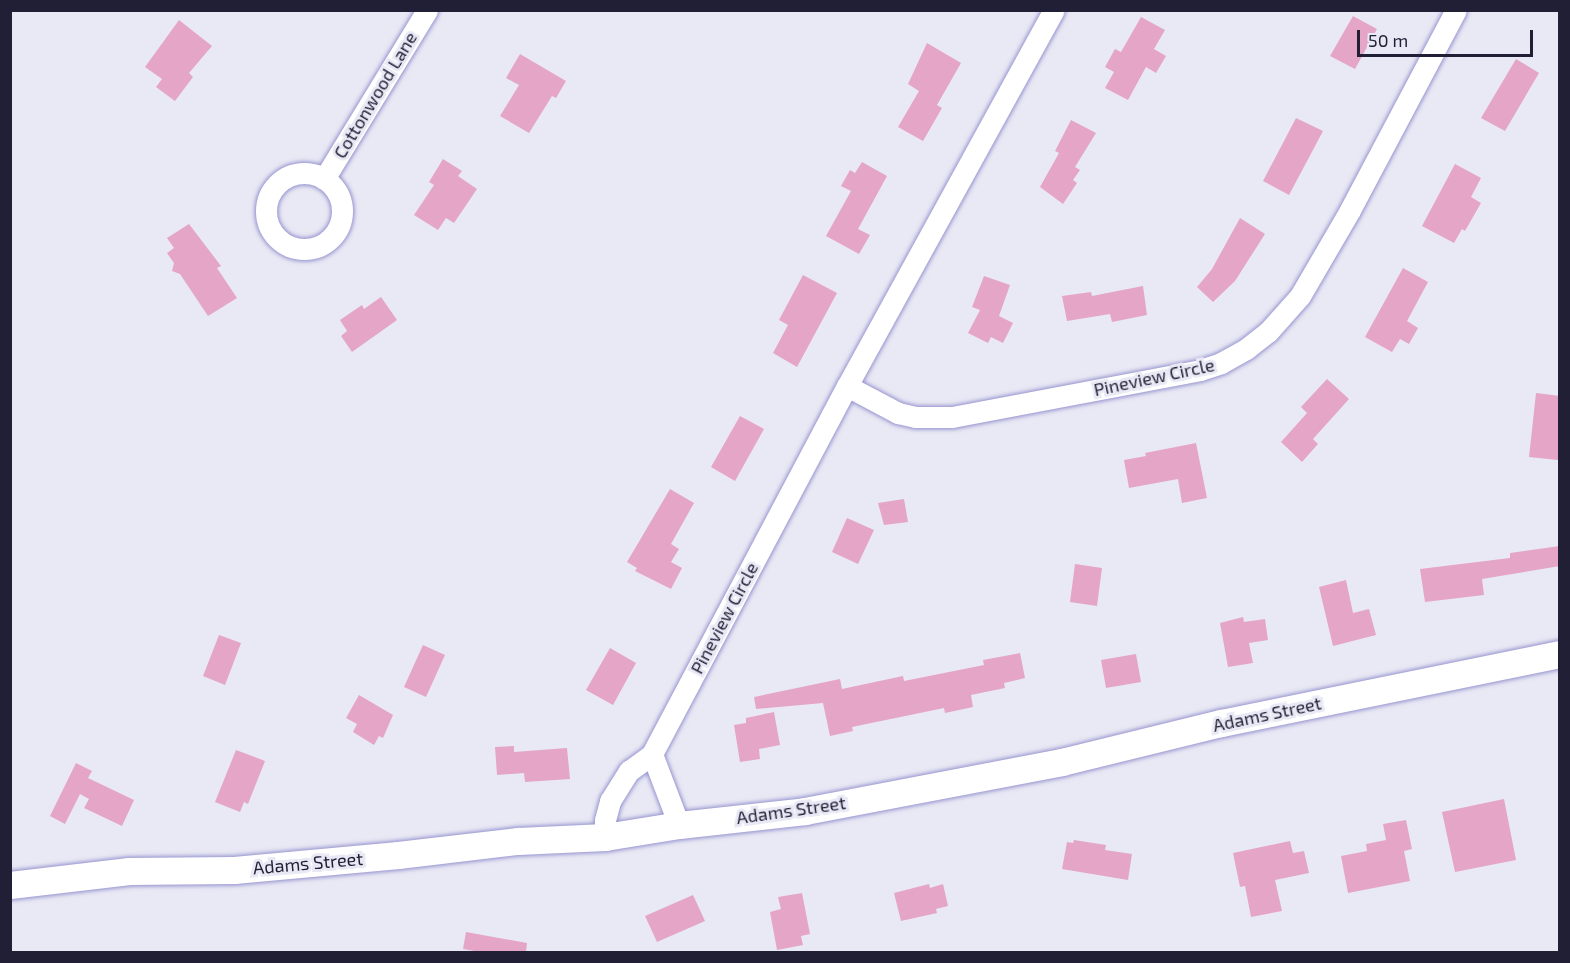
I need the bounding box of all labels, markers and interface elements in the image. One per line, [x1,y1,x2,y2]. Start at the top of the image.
scale bar [1360,18,1536,56]
street label: Cottonwood Lane [329,28,421,162]
text: 50 m [1368,29,1408,51]
street label: Pineview Circle [1092,354,1216,400]
street label: Pineview Circle [686,559,762,677]
street label: Adams Street [1211,692,1323,736]
street label: Adams Street [735,792,847,828]
street label: Adams Street [252,847,364,879]

